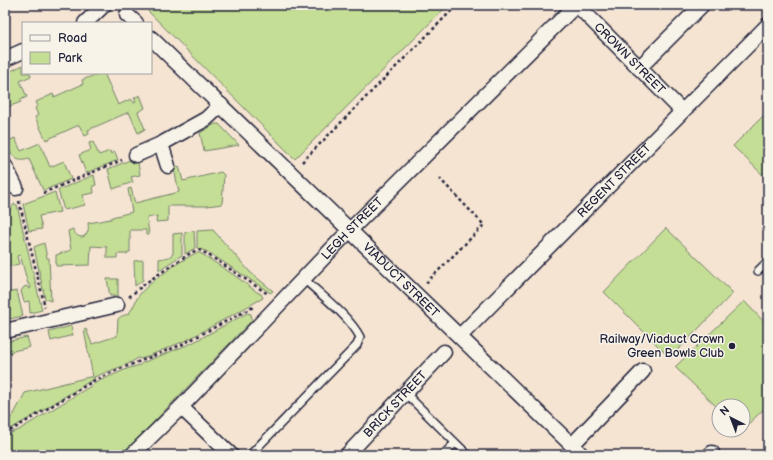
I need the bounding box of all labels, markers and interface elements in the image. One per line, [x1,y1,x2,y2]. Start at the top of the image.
street label: CROWN STREET [591,19,669,98]
legend [22,22,152,74]
text: Road [58,31,87,46]
text: Park [58,51,82,66]
street label: REGENT STREET [574,140,655,221]
street label: LEGH STREET [318,194,387,263]
street label: VIADUCT STREET [360,240,443,321]
place label: Railway/Viaduct Crown Green Bowls Club [600,332,724,361]
marker: Railway/Viaduct Crown Green Bowls Club [727,341,737,351]
street label: BRICK STREET [360,367,430,440]
north arrow [711,398,751,438]
text: N [717,403,732,419]

